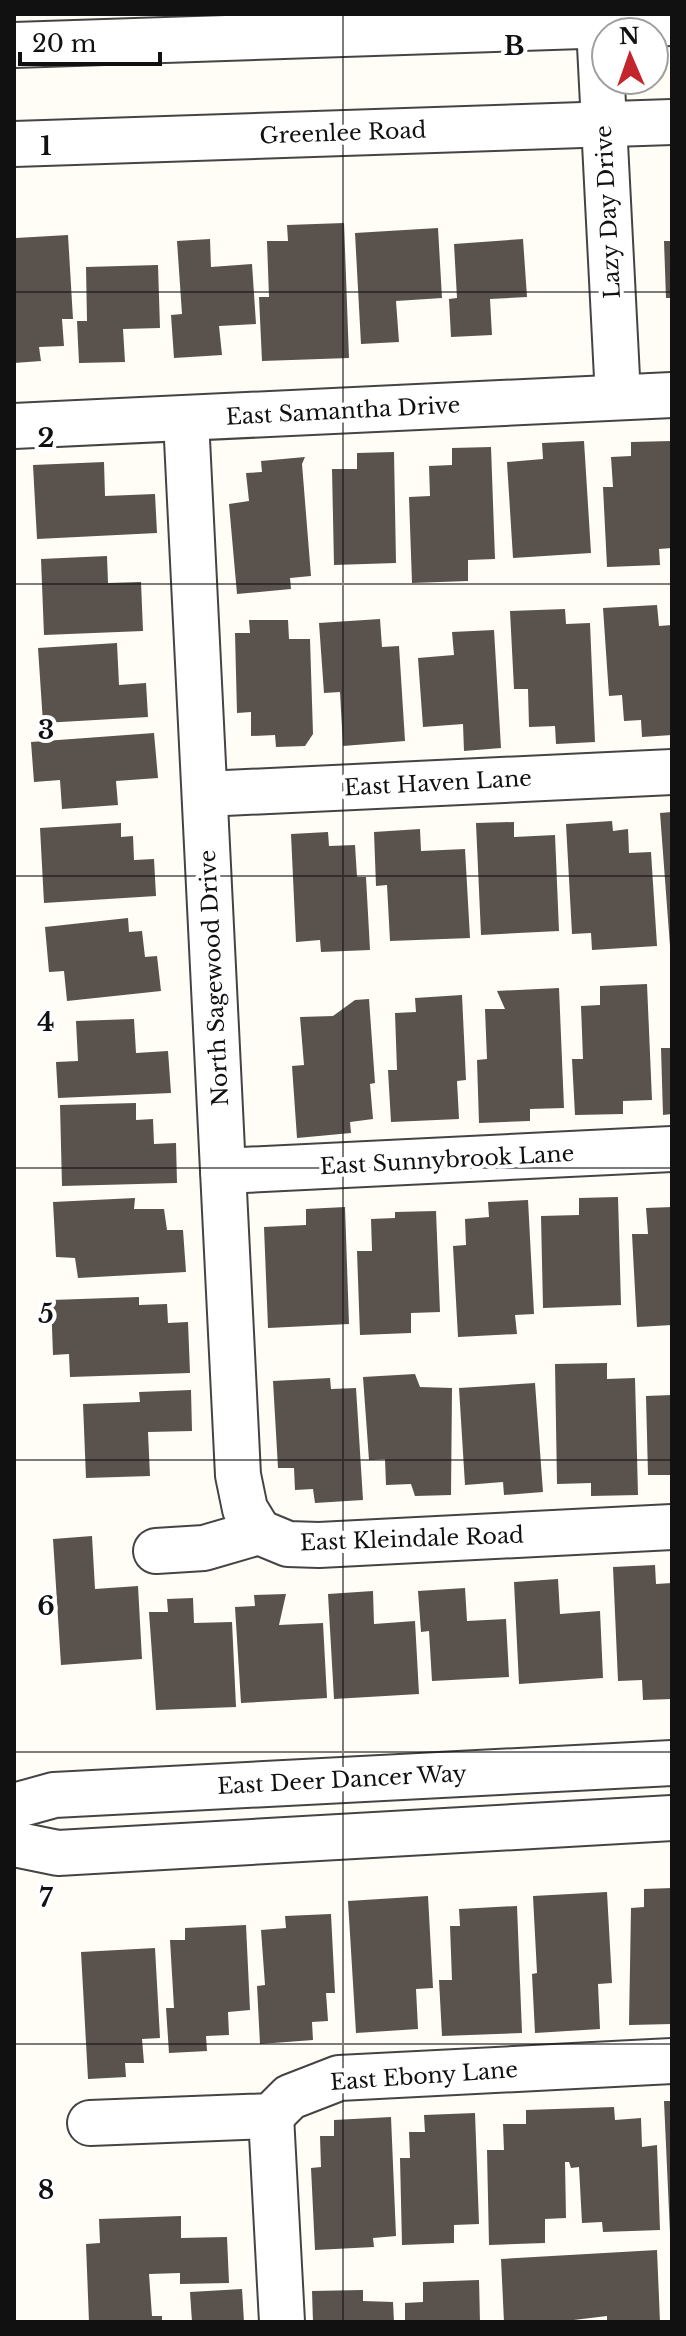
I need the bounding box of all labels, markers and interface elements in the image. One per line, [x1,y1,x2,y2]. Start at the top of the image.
scale bar [20,16,160,66]
north arrow [590,16,670,96]
text: N [619,23,640,50]
text: 20 m [32,29,97,58]
text: B [504,30,524,62]
street label: Greenlee Road [259,117,427,149]
street label: Lazy Day Drive [590,125,626,299]
text: 1 [40,130,52,162]
street label: East Samantha Drive [225,391,461,431]
text: 2 [38,422,54,454]
text: 3 [38,714,54,746]
street label: East Haven Lane [344,765,532,801]
street label: North Sagewood Drive [194,849,234,1107]
text: 4 [37,1006,55,1038]
street label: East Sunnybrook Lane [319,1140,575,1180]
text: 5 [38,1298,54,1330]
street label: East Kleindale Road [300,1522,525,1556]
text: 6 [37,1590,55,1622]
street label: East Deer Dancer Way [217,1760,467,1800]
text: 7 [39,1882,53,1914]
street label: East Ebony Lane [329,2056,519,2096]
text: 8 [38,2174,54,2206]

